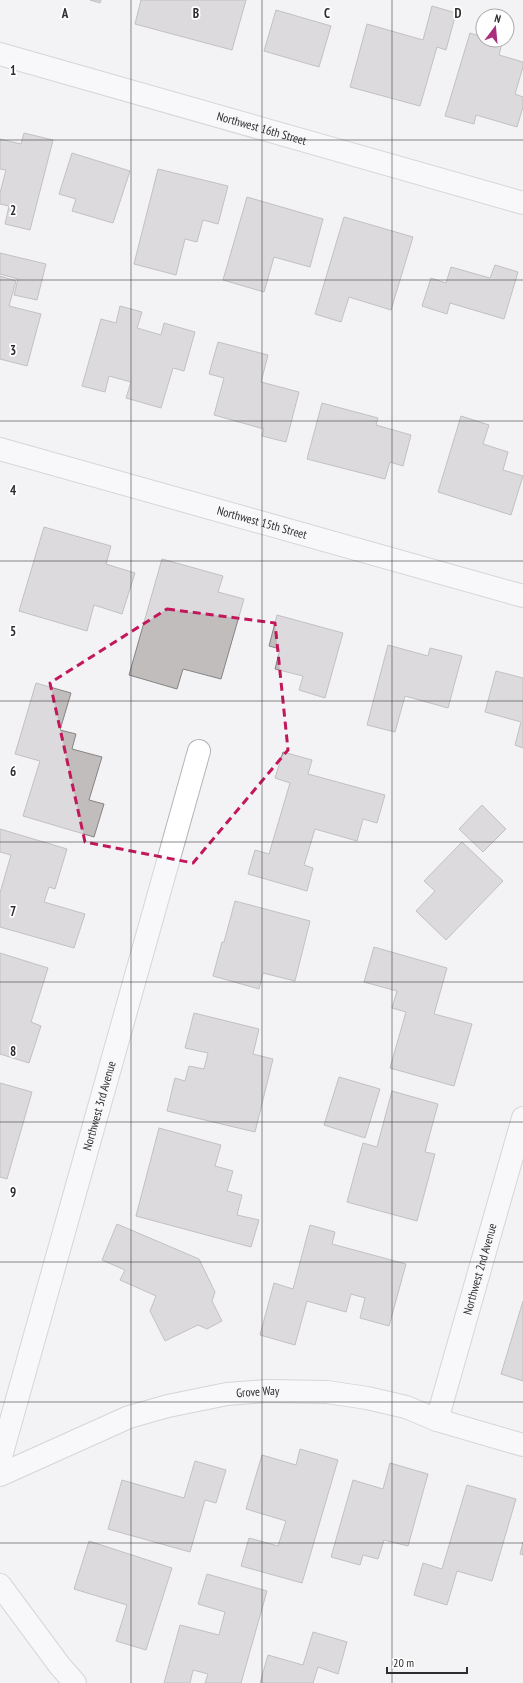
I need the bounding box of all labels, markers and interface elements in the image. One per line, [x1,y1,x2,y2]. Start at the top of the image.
text: A [61,5,69,22]
text: B [193,5,199,22]
text: C [324,5,330,22]
text: D [455,5,462,22]
north arrow [475,8,515,48]
text: N [493,11,503,26]
text: 1 [10,62,16,79]
street label: Northwest 16th Street [215,108,309,148]
text: 2 [10,202,16,219]
text: 3 [10,342,16,359]
text: 4 [10,482,17,499]
street label: Northwest 15th Street [215,502,309,542]
text: 5 [10,623,16,640]
text: 6 [10,763,16,780]
text: 7 [10,903,16,920]
text: 8 [10,1043,16,1060]
street label: Northwest 3rd Avenue [79,1059,119,1152]
text: 9 [10,1184,16,1201]
street label: Northwest 2nd Avenue [459,1221,500,1316]
street label: Grove Way [236,1383,280,1400]
scale bar [387,1649,467,1675]
text: 20 m [393,1655,414,1670]

